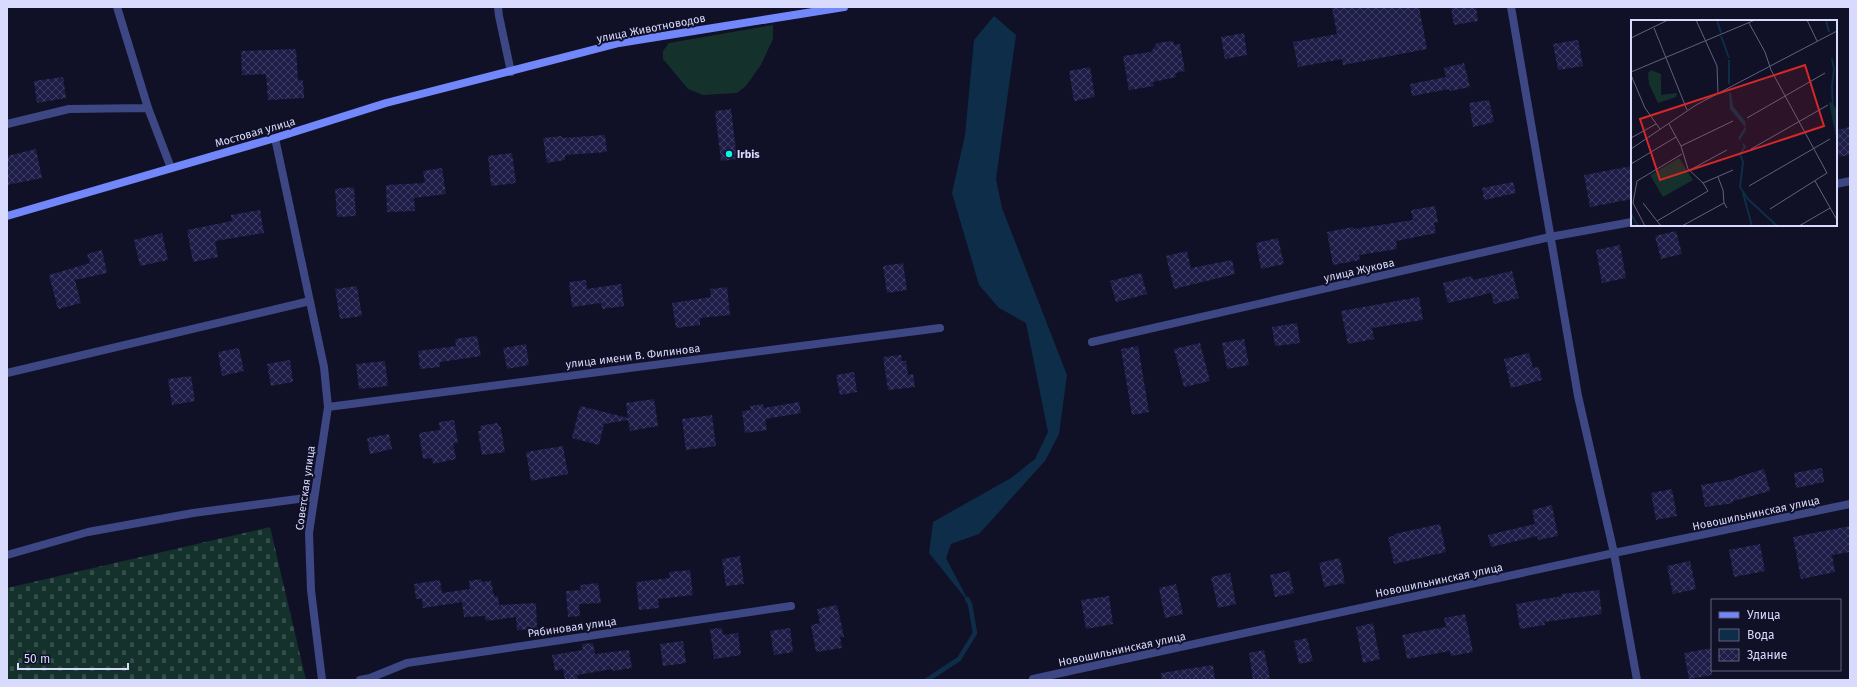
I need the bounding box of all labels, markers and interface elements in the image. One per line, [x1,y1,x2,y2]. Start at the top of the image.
street label: улица Животноводов [596,12,707,45]
inset map [1631,20,1837,226]
street label: Мостовая улица [213,115,297,150]
place label: Irbis [737,148,760,161]
marker: Irbis [724,149,734,159]
street label: улица Жукова [1323,256,1396,285]
street label: улица имени В. Филинова [565,342,701,371]
street label: Советская улица [293,445,318,531]
street label: Новошильнинская улица [1691,494,1821,533]
street label: Новошильнинская улица [1374,561,1504,600]
legend [1711,599,1841,671]
text: Улица [1747,608,1781,622]
street label: Рябиновая улица [527,615,617,640]
text: Вода [1747,628,1774,642]
street label: Новошильнинская улица [1057,630,1187,669]
scale bar [18,645,128,671]
text: Здание [1747,648,1787,662]
text: 50 m [24,652,50,666]

